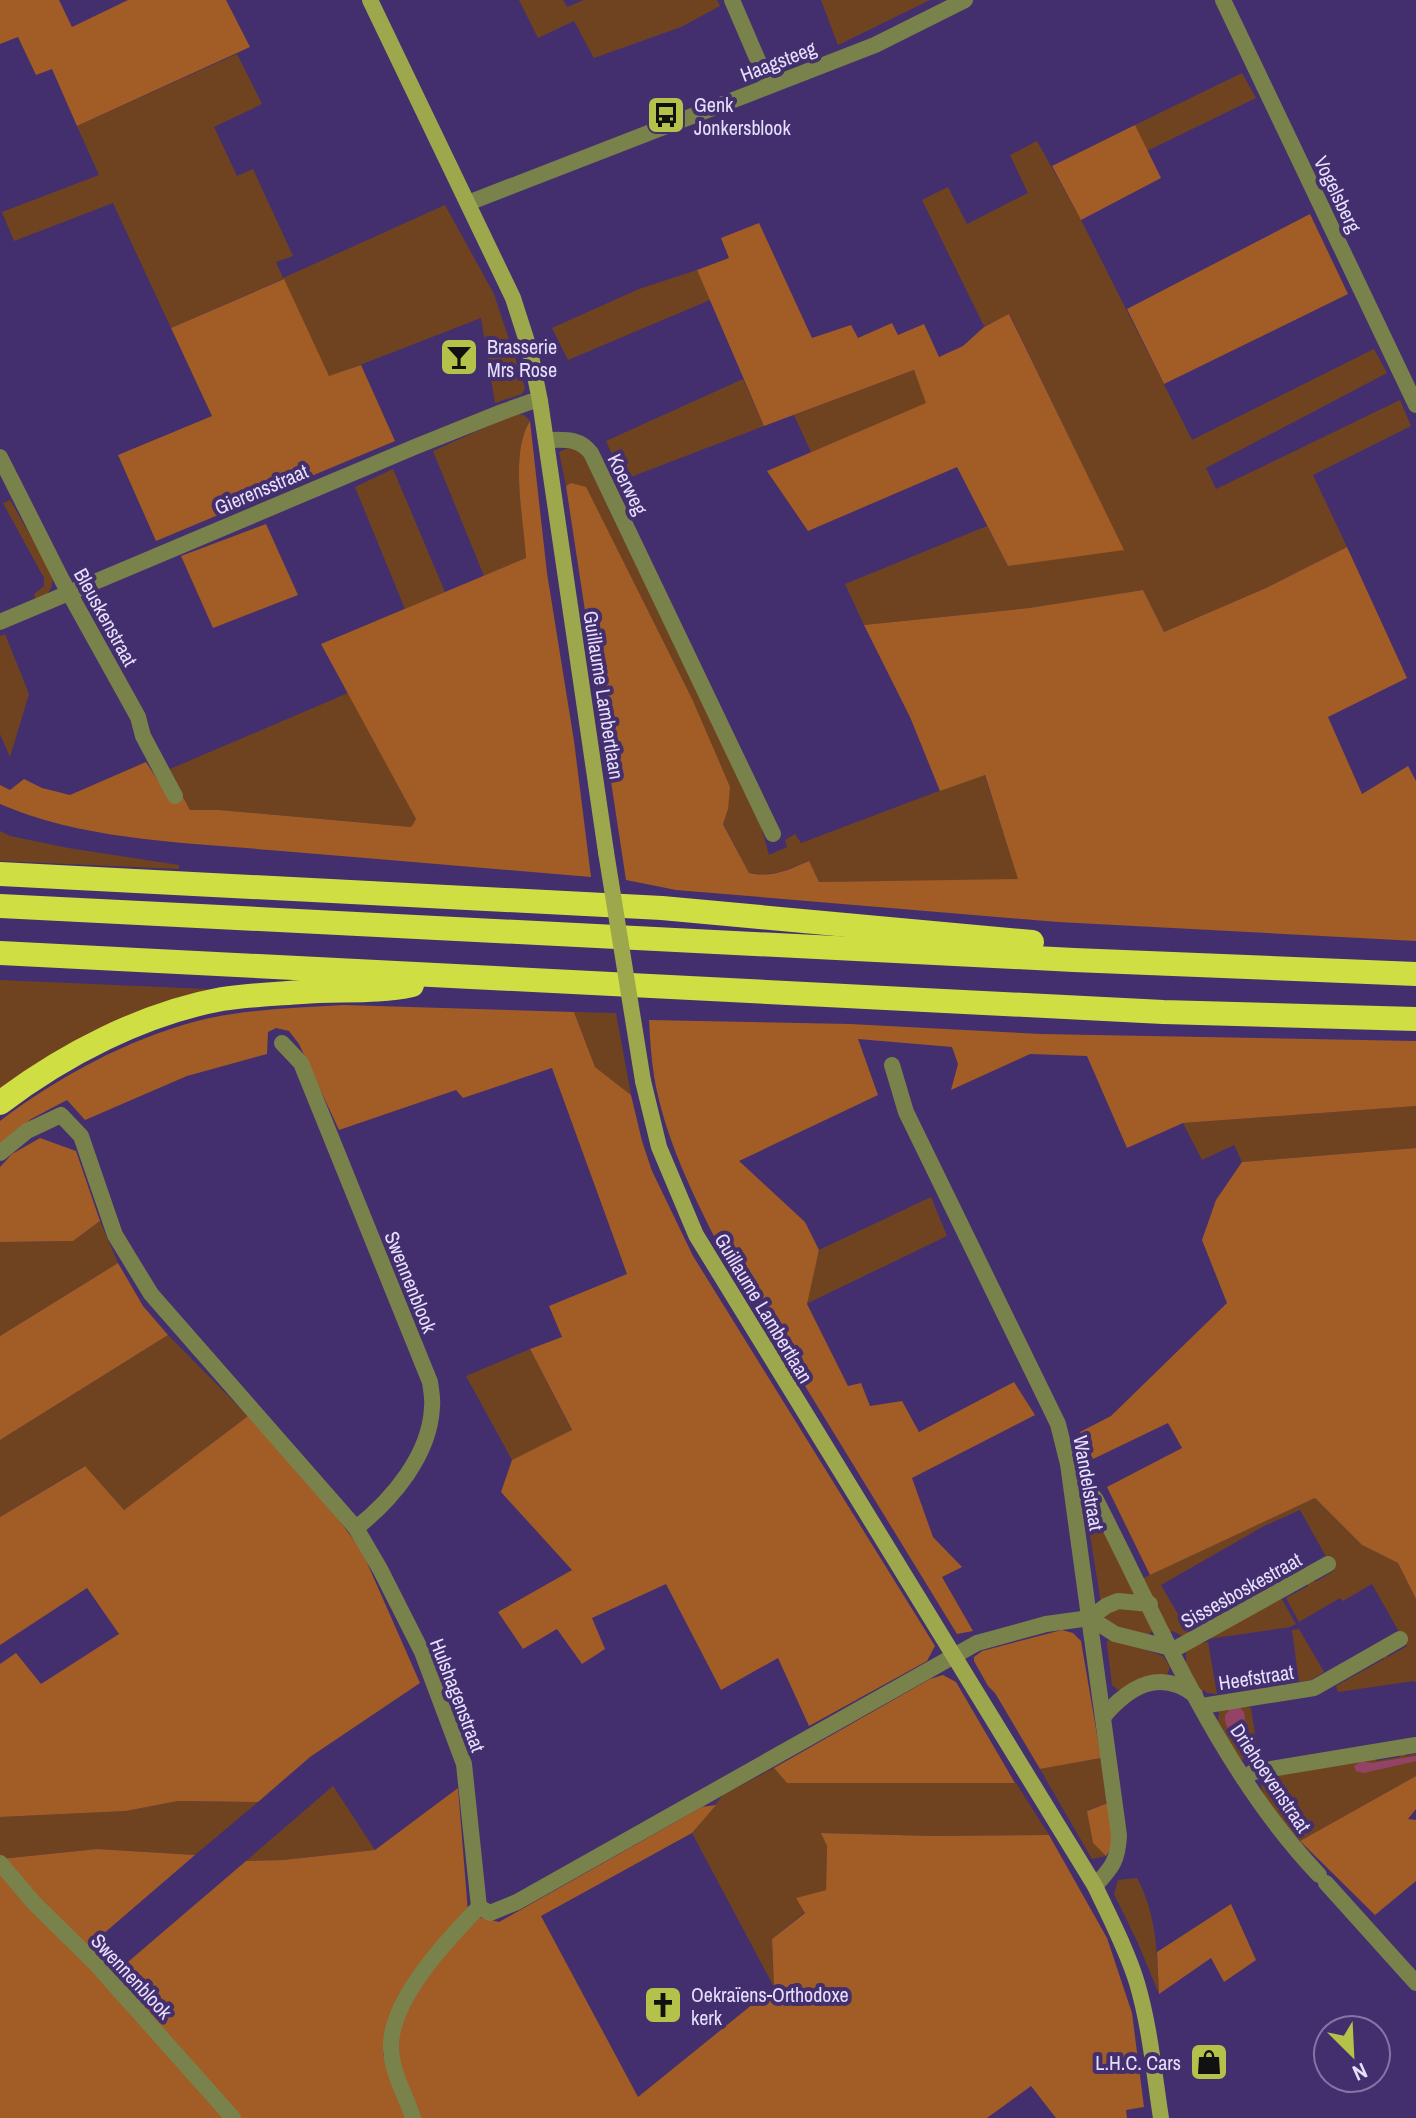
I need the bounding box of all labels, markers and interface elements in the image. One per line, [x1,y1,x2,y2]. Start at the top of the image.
street label: Haagsteeg [736,34,820,88]
place label: Genk Jonkersblook [694,91,791,141]
bus stop icon: Genk Jonkersblook [645,94,687,136]
street label: Vogelsberg [1308,151,1368,237]
place label: Brasserie Mrs Rose [487,333,557,383]
bar icon: Brasserie Mrs Rose [438,336,480,378]
street label: Koerweg [602,449,654,519]
street label: Gierensstraat [210,457,312,521]
street label: Bleuskenstraat [68,563,144,671]
street label: Guillaume Lambertlaan [577,609,631,781]
street label: Swennenblook [378,1227,444,1338]
street label: Guillaume Lambertlaan [709,1228,819,1388]
street label: Wandelstraat [1067,1433,1111,1533]
street label: Sissesboskestraat [1176,1545,1307,1634]
street label: Hulshagenstraat [424,1634,492,1756]
street label: Heefstraat [1217,1658,1296,1696]
street label: Driehoevenstraat [1225,1718,1318,1838]
street label: Swennenblook [85,1927,179,2025]
place label: Oekraïens-Orthodoxe kerk [691,1981,849,2031]
church icon: Oekraïens-Orthodoxe kerk [642,1984,684,2026]
north arrow [1312,2014,1392,2094]
shop icon: L.H.C. Cars [1188,2041,1230,2083]
place label: L.H.C. Cars [1095,2049,1181,2076]
text: N [1348,2056,1372,2089]

